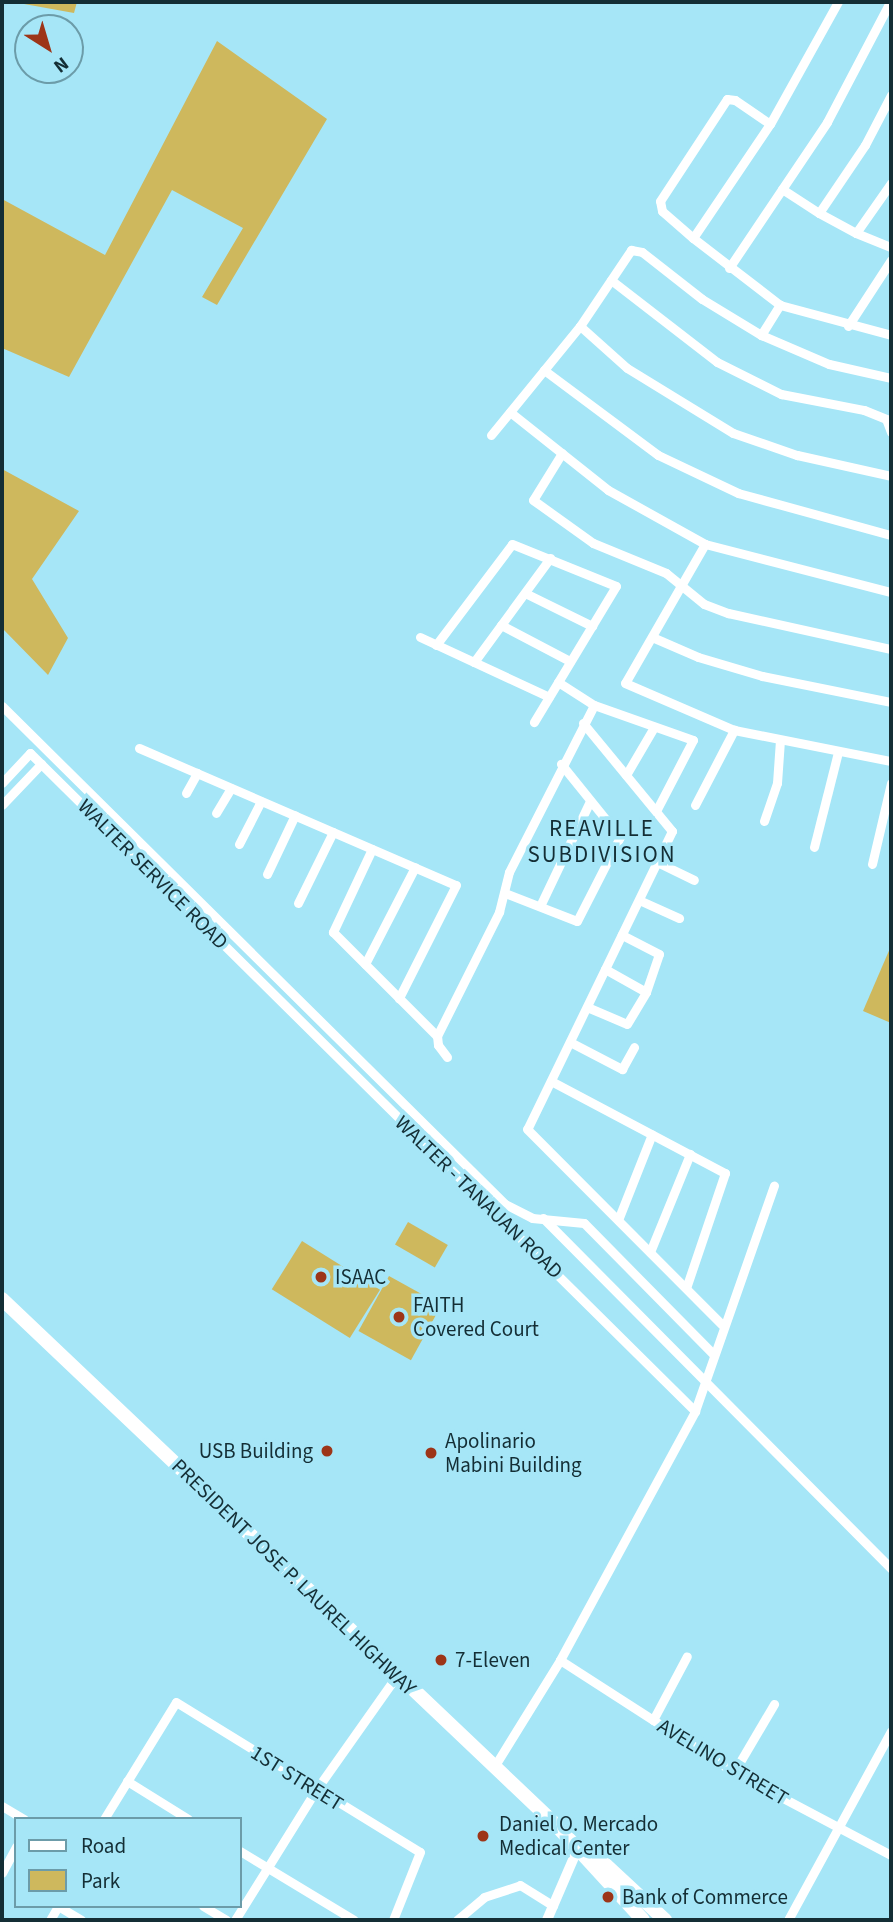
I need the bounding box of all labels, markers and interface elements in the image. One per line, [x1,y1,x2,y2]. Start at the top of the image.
north arrow [14,14,84,84]
text: N [48,50,74,79]
street label: WALTER SERVICE ROAD [73,794,233,954]
district label: REAVILLE SUBDIVISION [529,815,675,869]
street label: WALTER - TANAUAN ROAD [390,1110,568,1284]
place label: ISAAC [335,1264,386,1290]
marker: ISAAC [313,1269,329,1285]
place label: FAITH Covered Court [413,1292,539,1342]
marker: FAITH Covered Court [391,1309,407,1325]
place label: Apolinario Mabini Building [445,1428,582,1478]
place label: USB Building [199,1438,313,1464]
marker: USB Building [319,1443,335,1459]
marker: Apolinario Mabini Building [423,1445,439,1461]
street label: PRESIDENT JOSE P. LAUREL HIGHWAY [167,1453,421,1701]
place label: 7-Eleven [455,1647,531,1673]
marker: 7-Eleven [433,1652,449,1668]
street label: AVELINO STREET [653,1713,793,1811]
street label: 1ST STREET [246,1740,348,1816]
place label: Daniel O. Mercado Medical Center [499,1811,658,1861]
legend [14,1817,242,1908]
marker: Daniel O. Mercado Medical Center [473,1826,493,1846]
text: Road [81,1831,126,1861]
text: Park [81,1866,120,1896]
place label: Bank of Commerce [622,1884,788,1910]
marker: Bank of Commerce [600,1889,616,1905]

